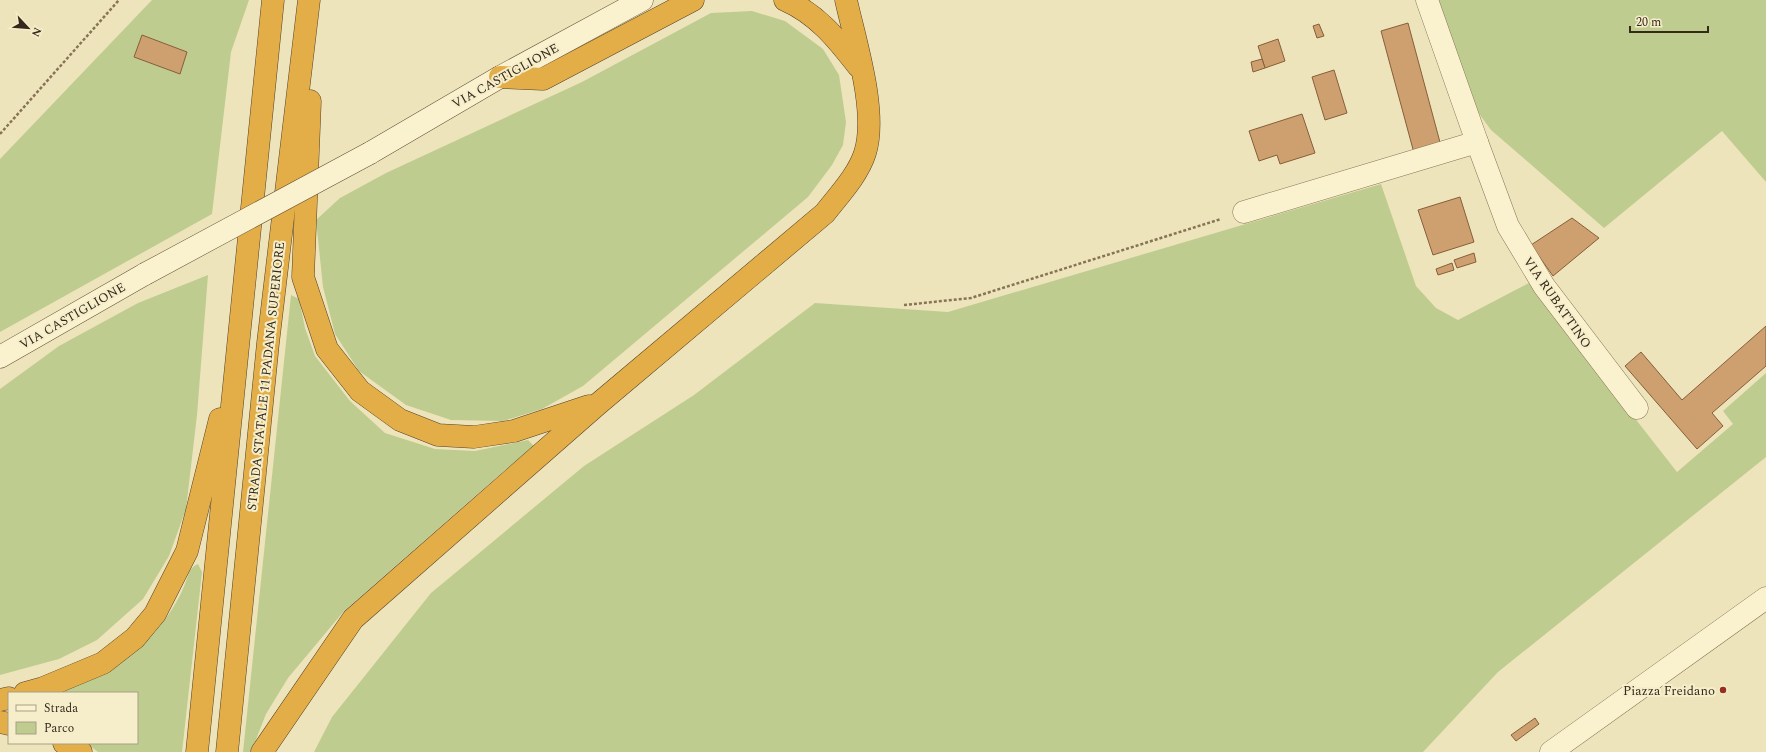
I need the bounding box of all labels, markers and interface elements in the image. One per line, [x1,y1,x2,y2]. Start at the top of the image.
north arrow [8,8,48,48]
scale bar [1630,8,1708,34]
text: 20 m [1636,13,1661,32]
text: N [27,24,46,40]
street label: VIA CASTIGLIONE [448,38,563,114]
street label: STRADA STATALE 11 PADANA SUPERIORE [242,241,290,512]
street label: VIA RUBATTINO [1518,253,1596,352]
street label: VIA CASTIGLIONE [16,277,129,354]
place label: Piazza Freidano [1623,681,1715,701]
marker: Piazza Freidano [1718,685,1728,695]
legend [8,692,138,744]
text: Strada [44,699,78,718]
text: Parco [44,719,74,738]

